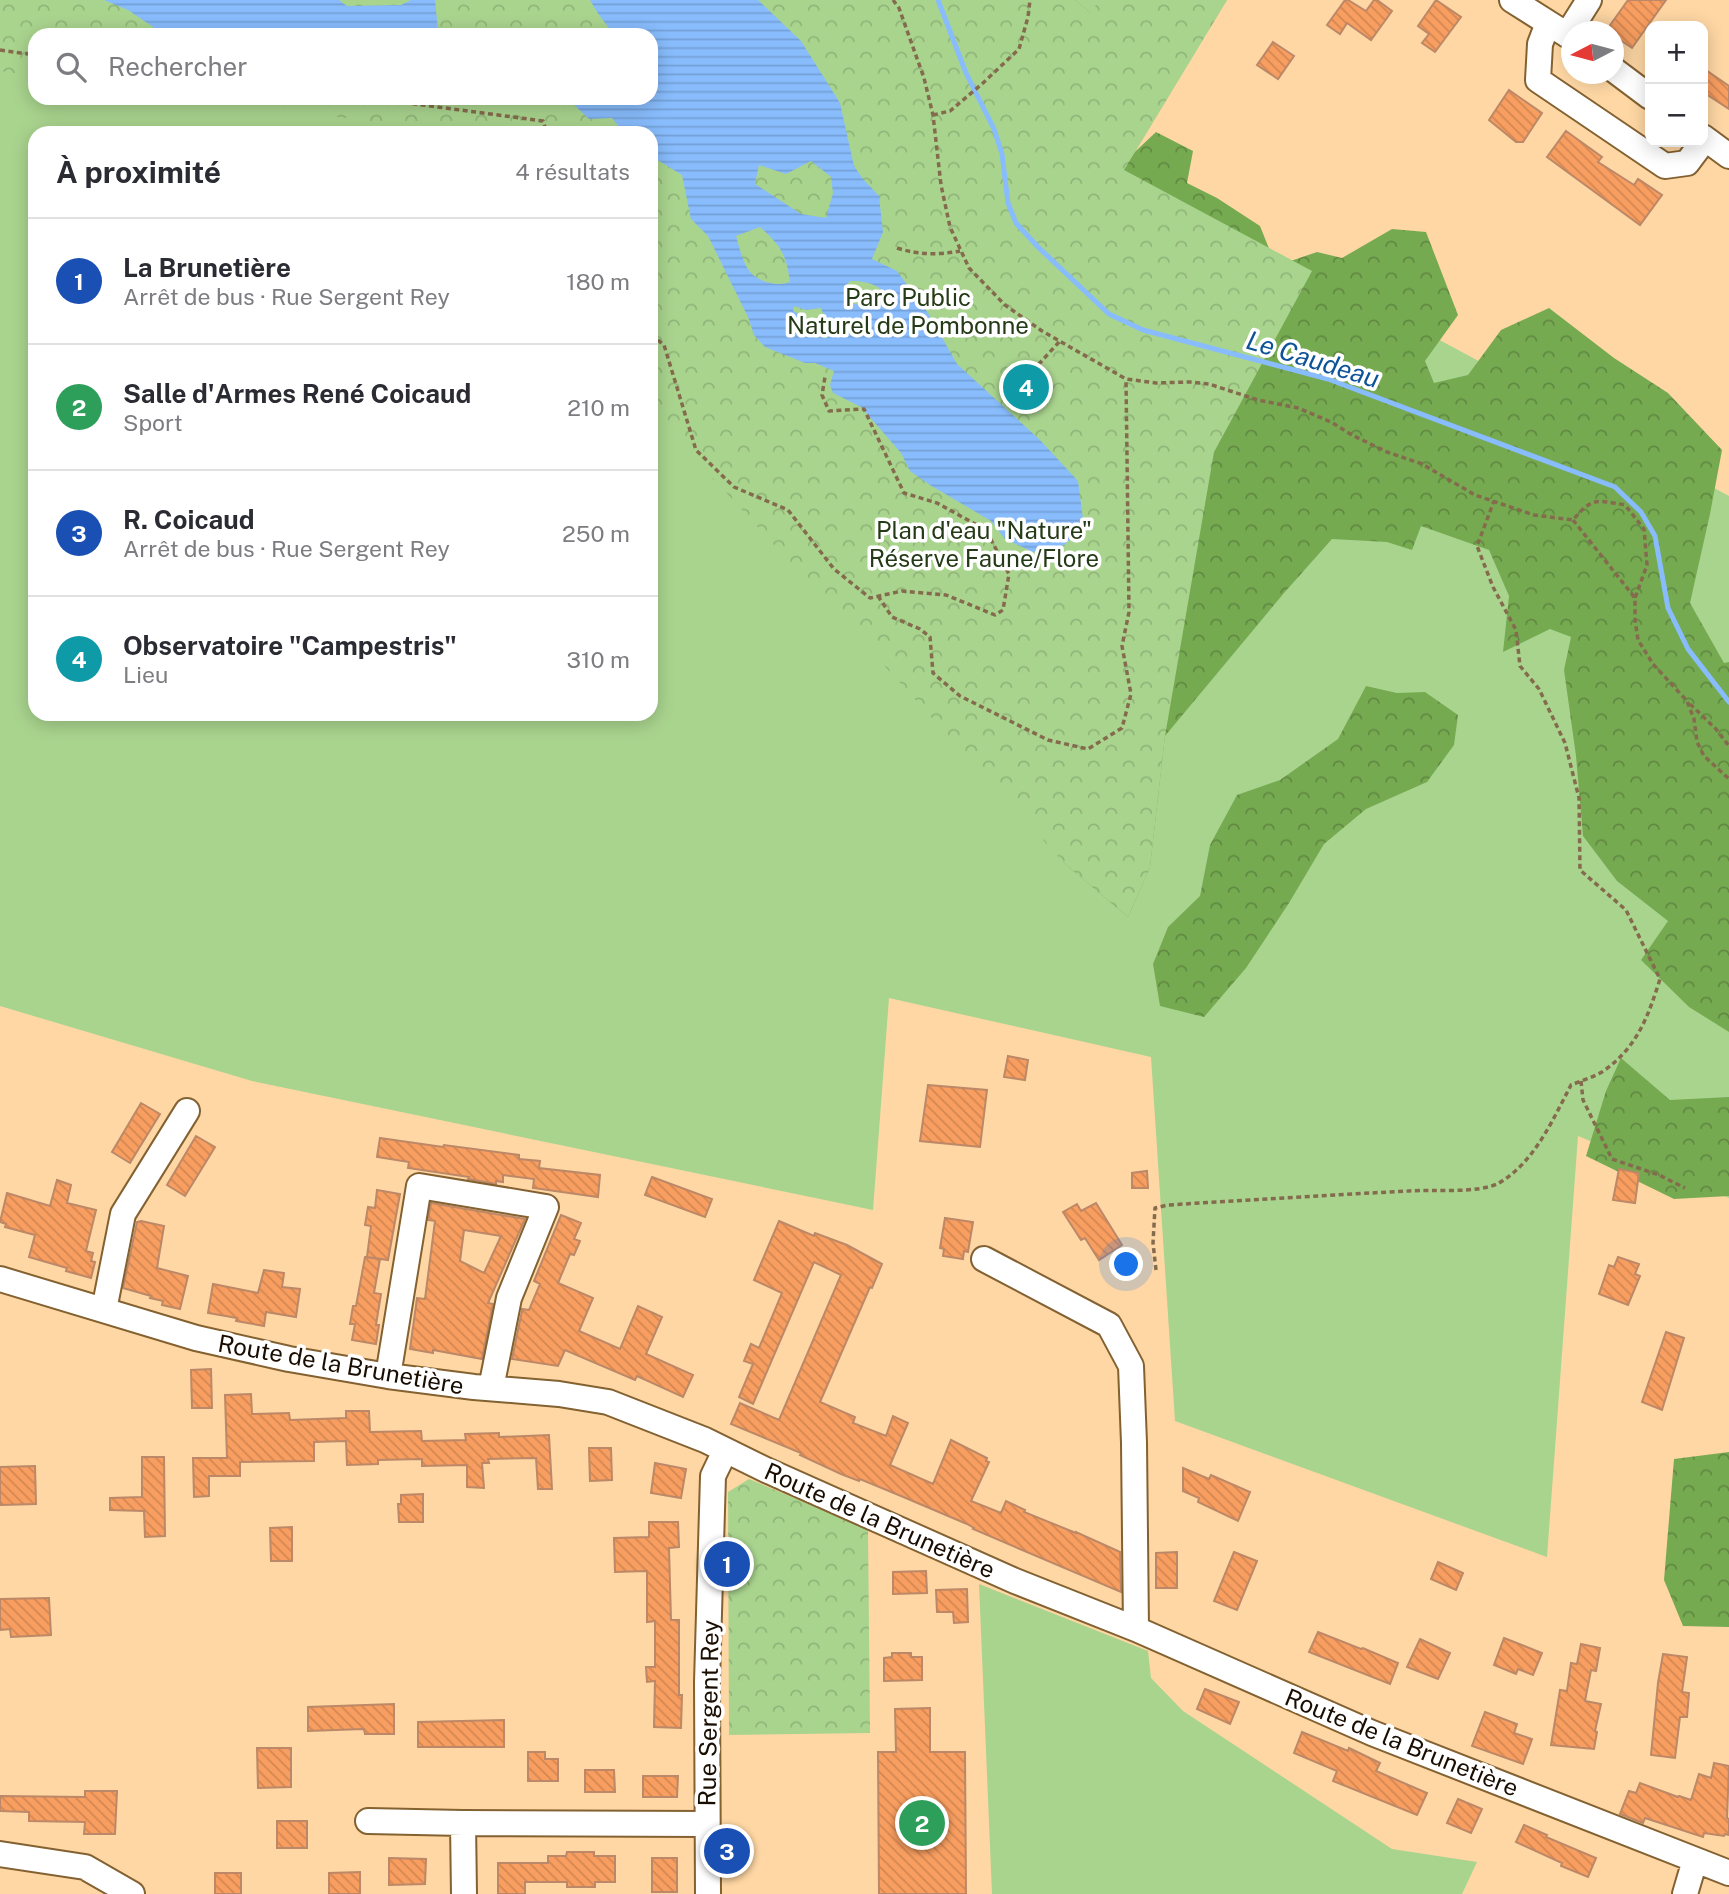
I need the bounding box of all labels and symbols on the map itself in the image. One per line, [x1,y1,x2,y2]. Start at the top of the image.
north arrow [1561,21,1624,84]
park label: Parc Public Naturel de Pombonne [787,283,1029,339]
water label: Le Caudeau [1243,324,1383,394]
pin: 4 [1003,361,1049,413]
park label: Plan d'eau "Nature" Réserve Faune/Flore [869,516,1099,572]
your location [1109,1247,1143,1281]
street label: Route de la Brunetière [216,1329,466,1399]
street label: Route de la Brunetière [760,1457,1000,1583]
pin: 1 [704,1538,750,1590]
street label: Rue Sergent Rey [692,1619,724,1807]
street label: Route de la Brunetière [1281,1682,1523,1802]
pin: 2 [899,1797,945,1849]
pin: 3 [704,1825,750,1877]

